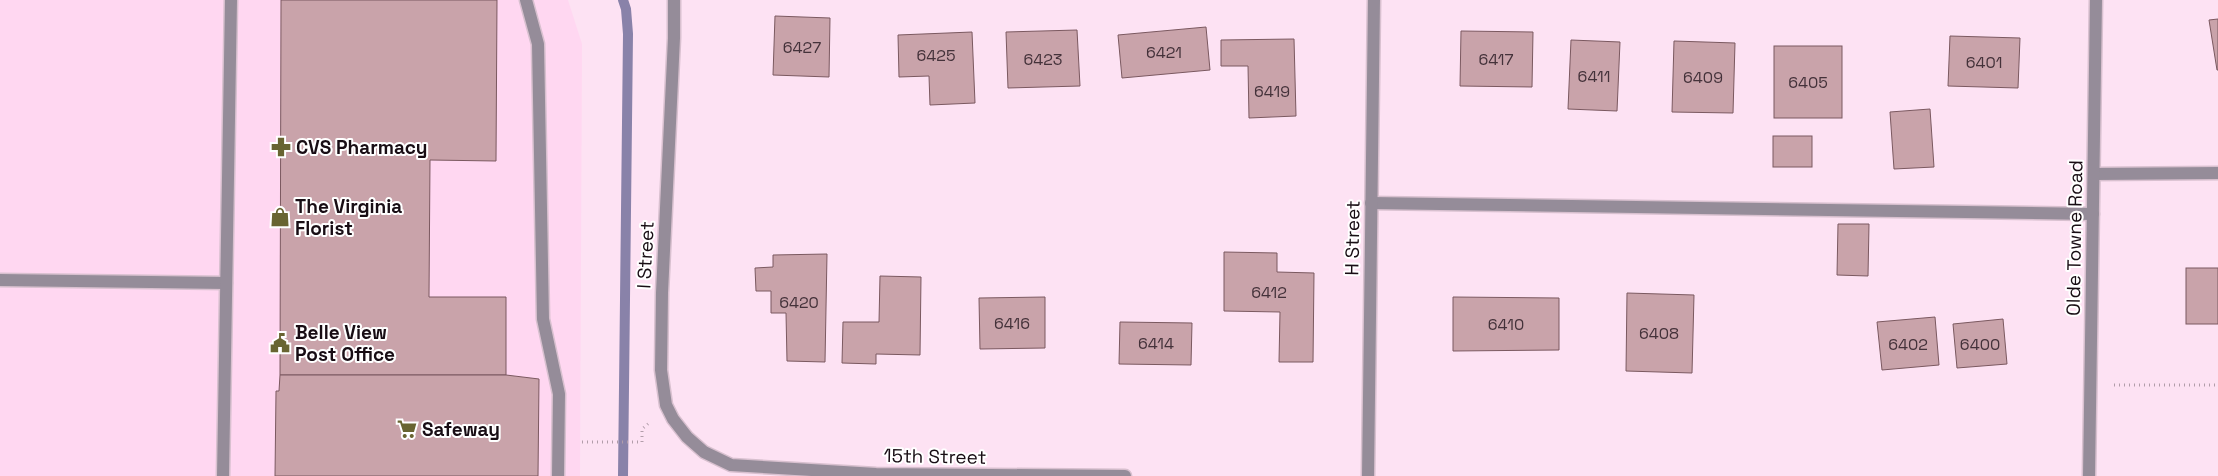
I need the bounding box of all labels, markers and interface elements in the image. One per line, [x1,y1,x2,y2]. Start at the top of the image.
house number: 6427 [783,37,821,58]
house number: 6421 [1146,42,1182,63]
house number: 6425 [916,45,956,66]
house number: 6423 [1023,49,1063,70]
house number: 6417 [1478,49,1514,70]
house number: 6401 [1966,52,2002,73]
house number: 6411 [1578,66,1610,87]
house number: 6409 [1683,67,1723,88]
house number: 6405 [1788,72,1828,93]
house number: 6419 [1254,81,1290,102]
place label: CVS Pharmacy [296,135,428,160]
pharmacy icon: CVS Pharmacy [270,136,292,158]
street label: Olde Towne Road [2061,160,2088,316]
place label: The Virginia Florist [295,194,402,241]
street label: H Street [1339,200,1366,276]
shop icon: The Virginia Florist [269,206,291,228]
street label: I Street [631,221,660,289]
house number: 6412 [1251,282,1287,303]
house number: 6420 [779,292,819,313]
house number: 6416 [994,313,1030,334]
house number: 6410 [1488,314,1524,335]
place label: Belle View Post Office [295,320,395,367]
house number: 6408 [1639,323,1679,344]
public building icon: Belle View Post Office [269,332,291,354]
house number: 6414 [1138,333,1174,354]
house number: 6402 [1888,334,1928,355]
house number: 6400 [1960,334,2000,355]
place label: Safeway [422,417,500,442]
supermarket icon: Safeway [396,418,418,440]
street label: 15th Street [883,443,987,470]

